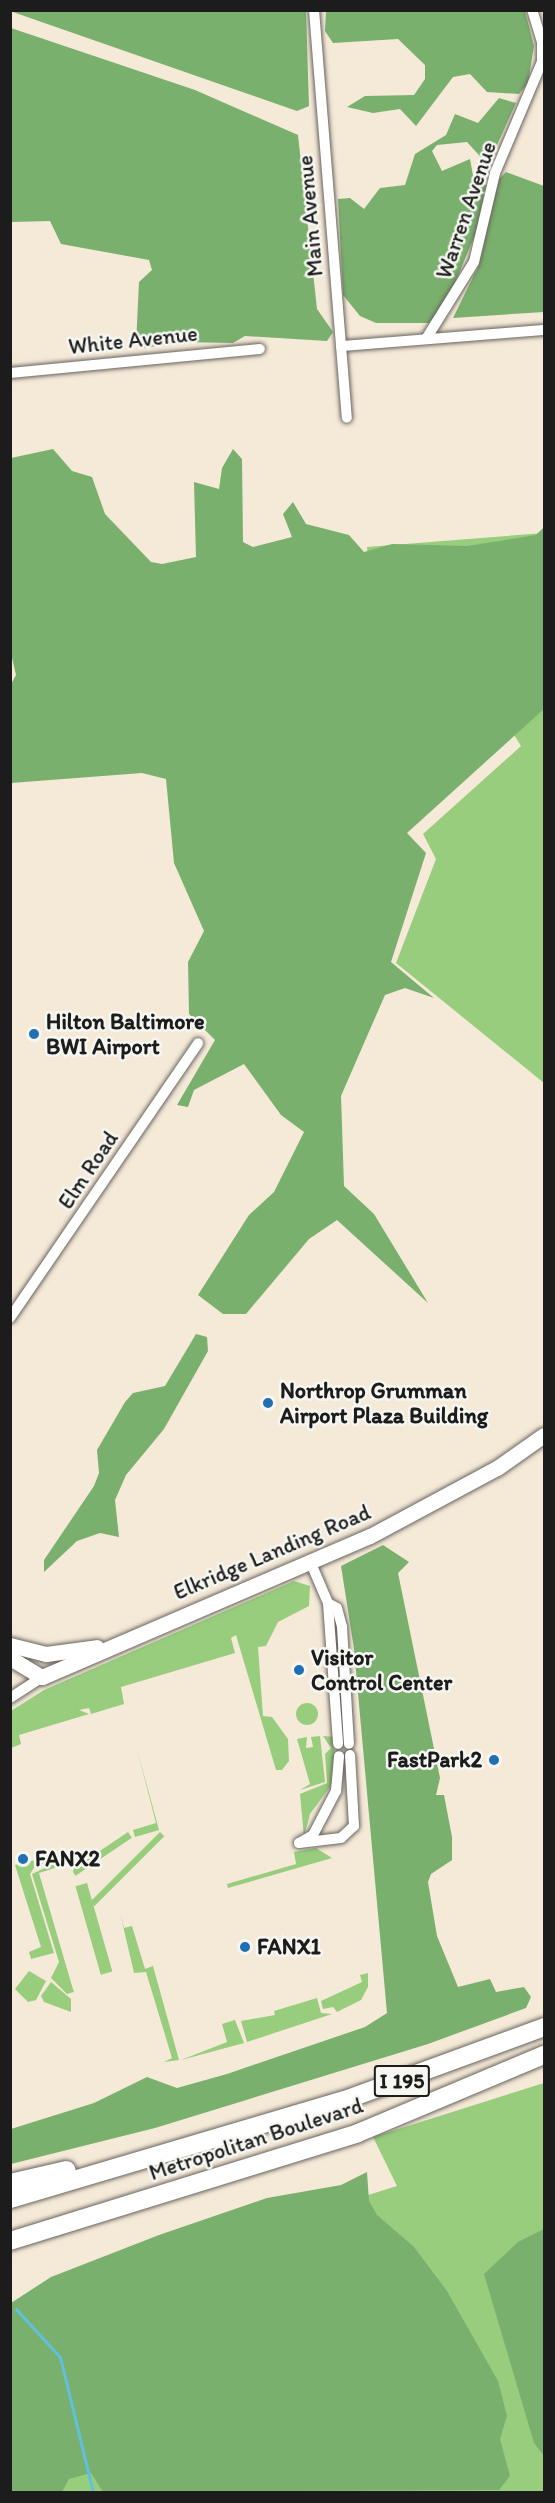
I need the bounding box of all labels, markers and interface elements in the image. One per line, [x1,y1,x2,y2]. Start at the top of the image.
street label: Warren Avenue [430,138,502,282]
street label: Main Avenue [292,155,328,277]
street label: White Avenue [68,320,198,360]
place label: Hilton Baltimore BWI Airport [46,1008,205,1060]
marker: Hilton Baltimore BWI Airport [27,1027,41,1041]
street label: Elm Road [52,1126,124,1214]
place label: Northrop Grumman Airport Plaza Building [280,1377,488,1428]
marker: Northrop Grumman Airport Plaza Building [261,1396,275,1410]
street label: Elkridge Landing Road [170,1499,374,1605]
place label: Visitor Control Center [311,1644,453,1696]
marker: Visitor Control Center [292,1663,306,1677]
place label: FastPark2 [387,1747,482,1773]
marker: FastPark2 [487,1753,501,1767]
place label: FANX2 [35,1846,100,1872]
marker: FANX2 [16,1852,30,1866]
place label: FANX1 [257,1934,321,1960]
marker: FANX1 [238,1940,252,1954]
road number: I 195 [374,2063,430,2099]
street label: Metropolitan Boulevard [146,2092,366,2186]

